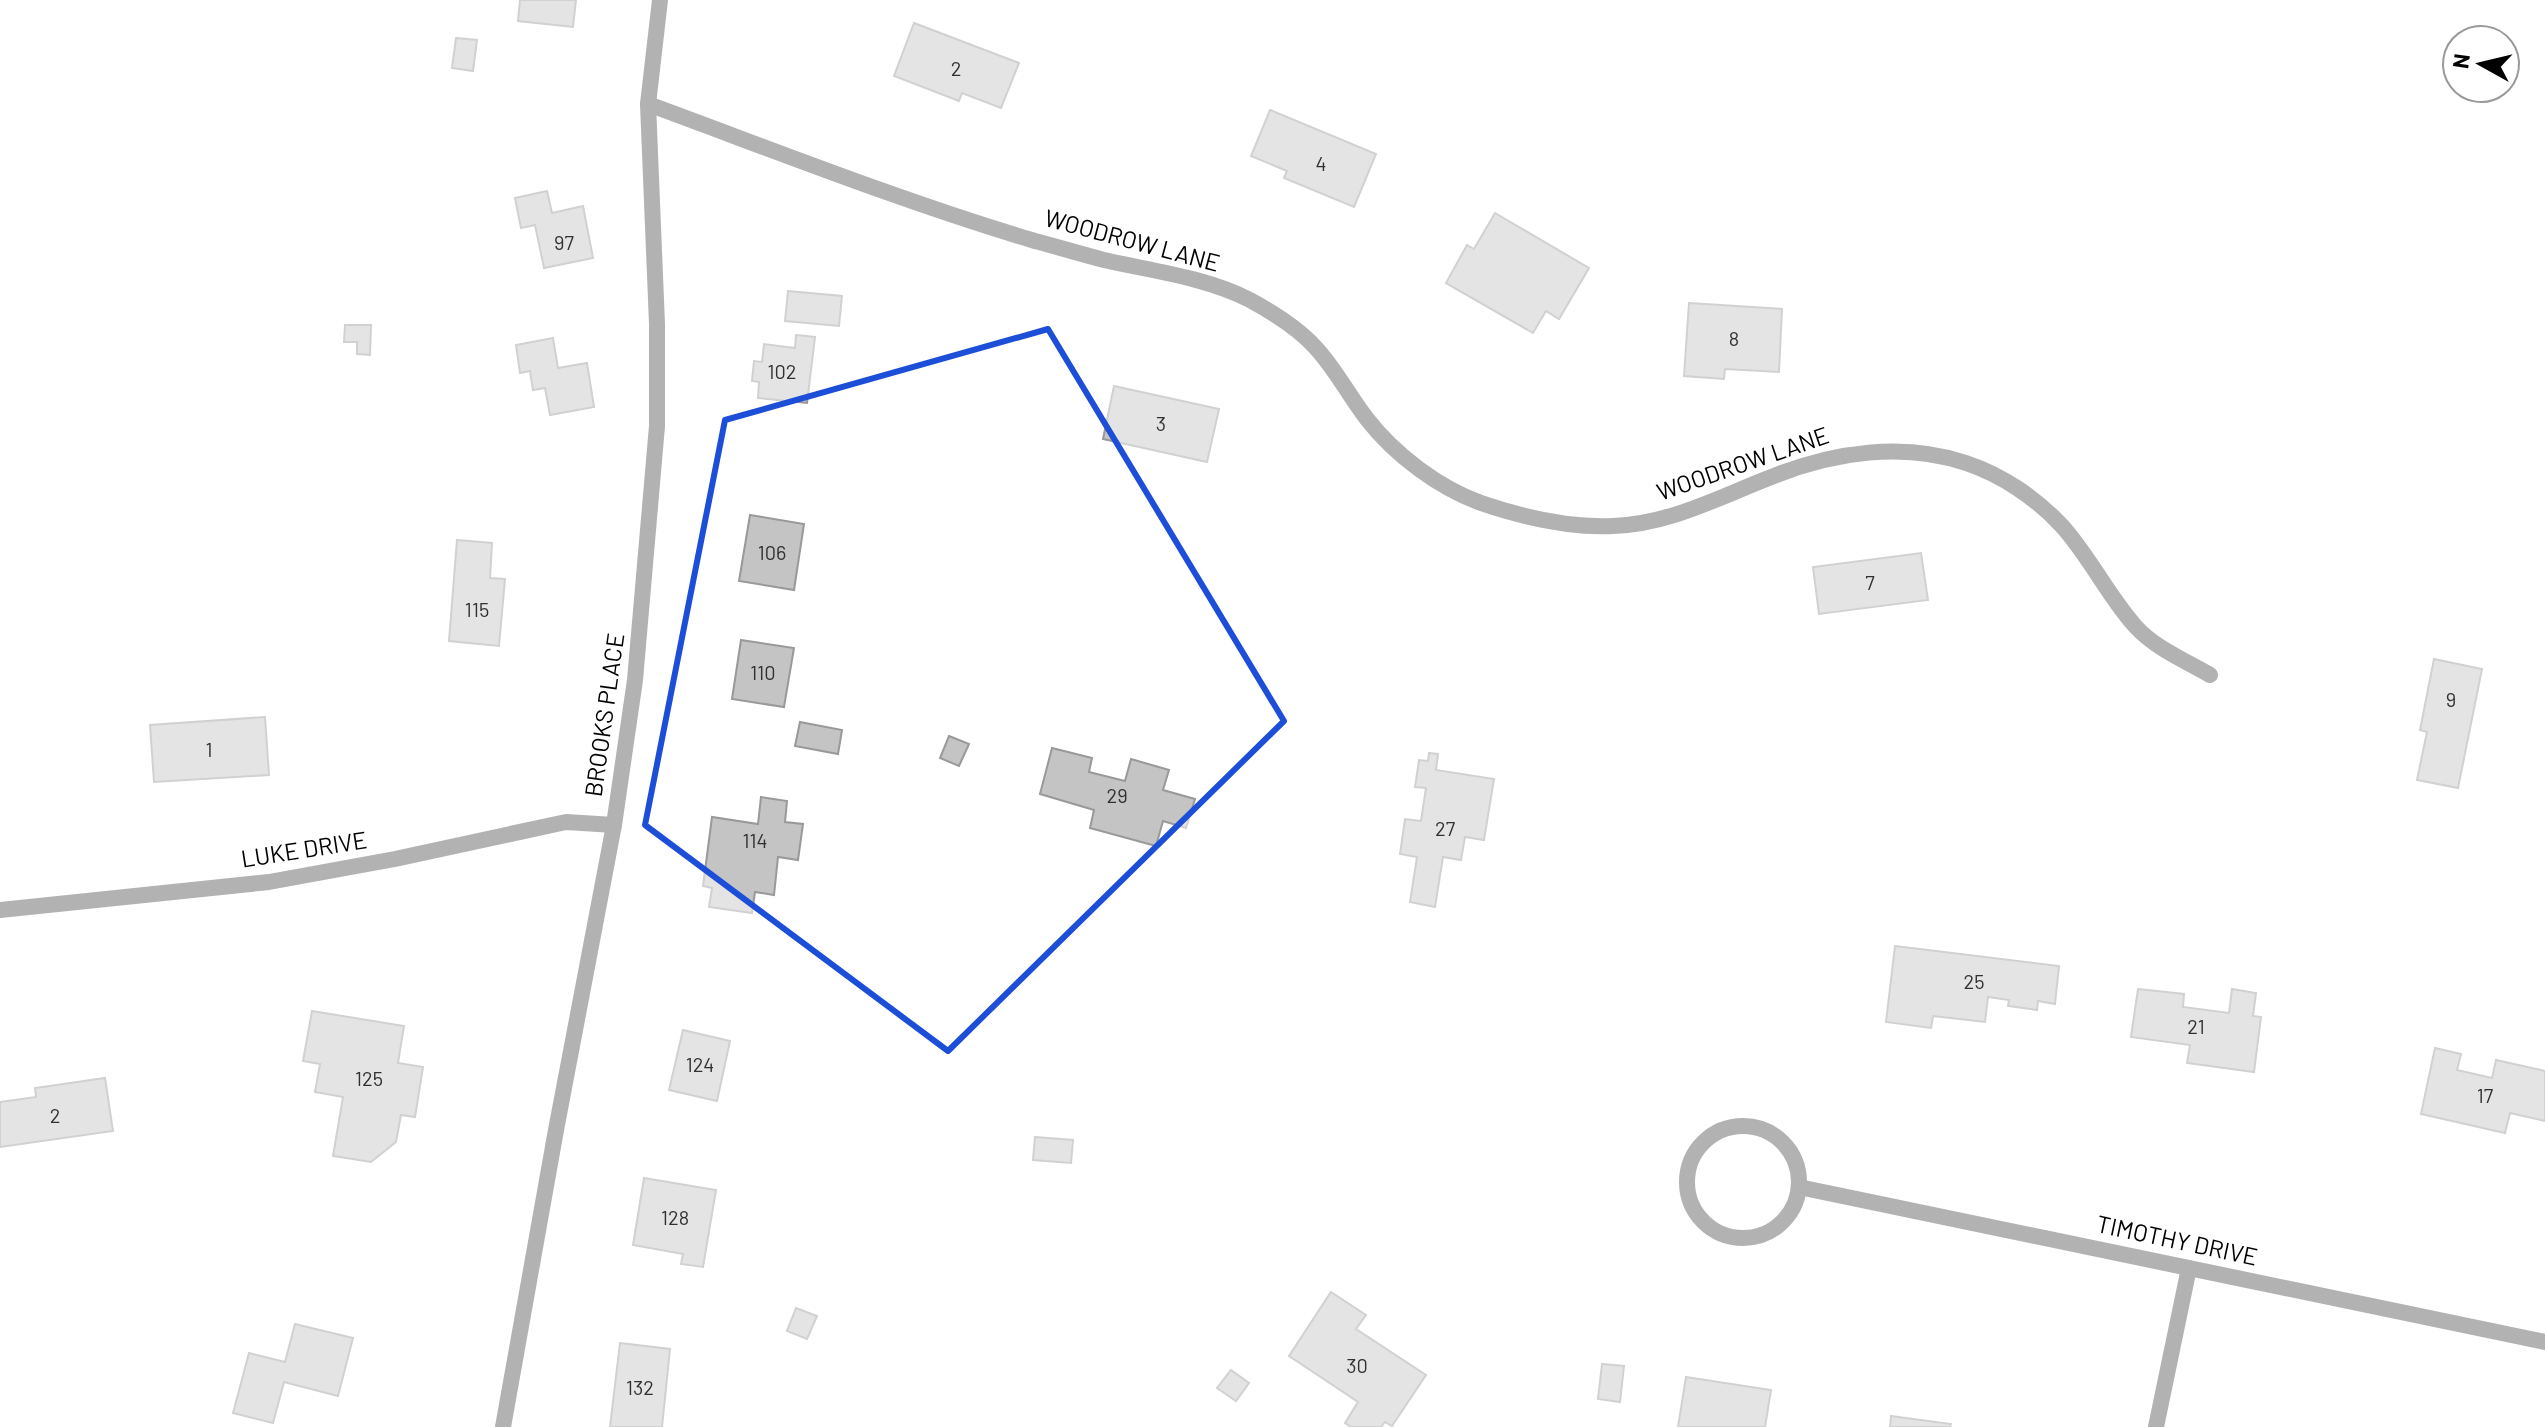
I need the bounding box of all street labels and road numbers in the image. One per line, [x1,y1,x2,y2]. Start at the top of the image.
street label: WOODROW LANE [1042,202,1223,277]
street label: WOODROW LANE [1653,420,1832,506]
street label: BROOKS PLACE [578,631,629,799]
street label: LUKE DRIVE [239,824,369,873]
street label: TIMOTHY DRIVE [2094,1208,2260,1271]

